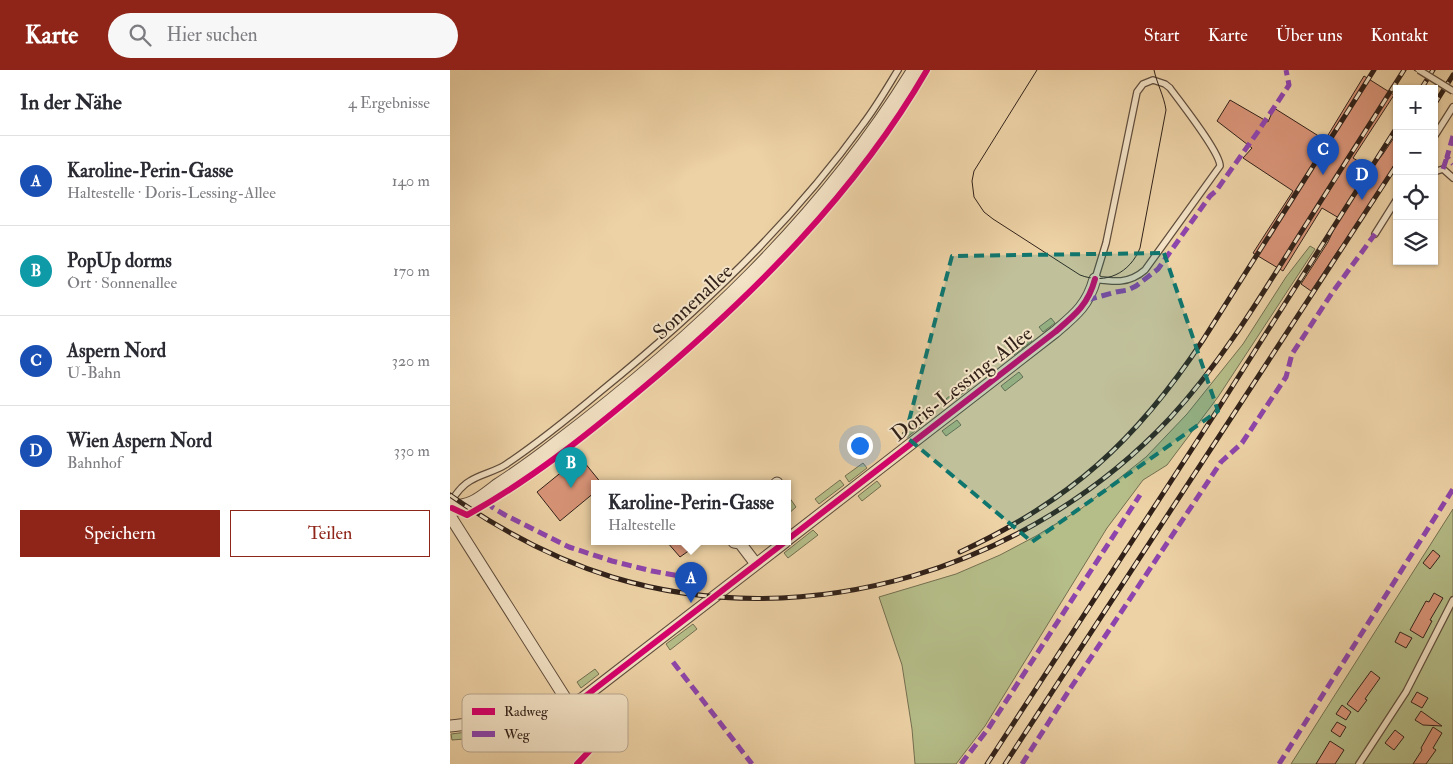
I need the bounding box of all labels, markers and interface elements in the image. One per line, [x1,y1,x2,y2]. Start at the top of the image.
search box [108,13,458,58]
text: Karte [25,20,78,51]
icon: search [126,21,154,49]
text: Hier suchen [166,23,258,47]
text: Start [1144,24,1180,47]
text: Karte [1208,24,1248,47]
text: Über uns [1276,24,1342,47]
text: Kontakt [1370,24,1428,47]
map controls [1393,85,1438,265]
button: + [1393,85,1438,130]
text: In der Nähe [20,89,122,116]
text: 4 Ergebnisse [348,93,430,113]
button: − [1393,130,1438,175]
pin: C [1307,134,1339,175]
text: Karoline-Perin-Gasse [67,159,233,183]
pin: D [1346,159,1378,200]
text: A [31,171,41,191]
text: 140 m [392,171,430,191]
button: locate [1393,175,1438,220]
text: Haltestelle · Doris-Lessing-Allee [67,183,276,203]
button: layers [1393,220,1438,265]
text: PopUp dorms [67,249,172,273]
street label: Sonnenallee [647,258,739,346]
text: B [31,261,41,281]
text: 170 m [393,261,430,281]
text: Ort · Sonnenallee [67,273,177,293]
street label: Doris-Lessing-Allee [886,320,1038,448]
text: Aspern Nord [67,339,166,363]
text: C [30,351,42,371]
text: 320 m [392,351,430,371]
text: U-Bahn [67,363,121,383]
text: Wien Aspern Nord [67,429,212,453]
your location [847,433,873,459]
text: D [29,441,43,461]
text: 330 m [394,441,430,461]
pin: B [555,447,587,488]
text: Bahnhof [67,453,122,473]
popup [591,480,791,545]
text: Karoline-Perin-Gasse [608,491,774,515]
button: Speichern [20,510,220,557]
button: Teilen [230,510,430,557]
text: Haltestelle [608,515,676,535]
pin: A [675,562,707,603]
legend [462,694,628,752]
text: Radweg [504,703,549,720]
text: Weg [503,726,531,743]

